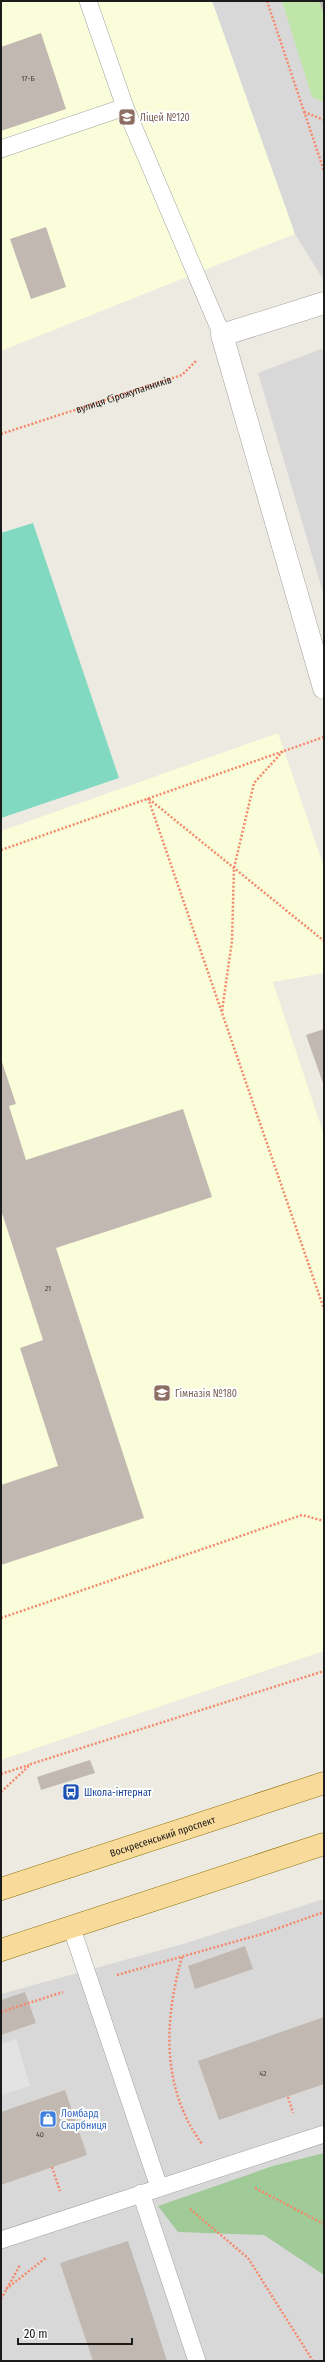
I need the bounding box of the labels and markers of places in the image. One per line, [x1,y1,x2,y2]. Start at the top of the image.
school or university icon: Ліцей №120 [117,107,137,127]
place label: Ліцей №120 [140,111,190,124]
school or university icon: Гімназія №180 [152,1383,172,1403]
place label: Гімназія №180 [175,1387,237,1400]
bus stop icon: Школа-інтернат [61,1782,81,1802]
place label: Школа-інтернат [84,1786,153,1799]
place label: Ломбард Скарбниця [61,2108,107,2132]
shop icon: Ломбард Скарбниця [38,2109,58,2129]

